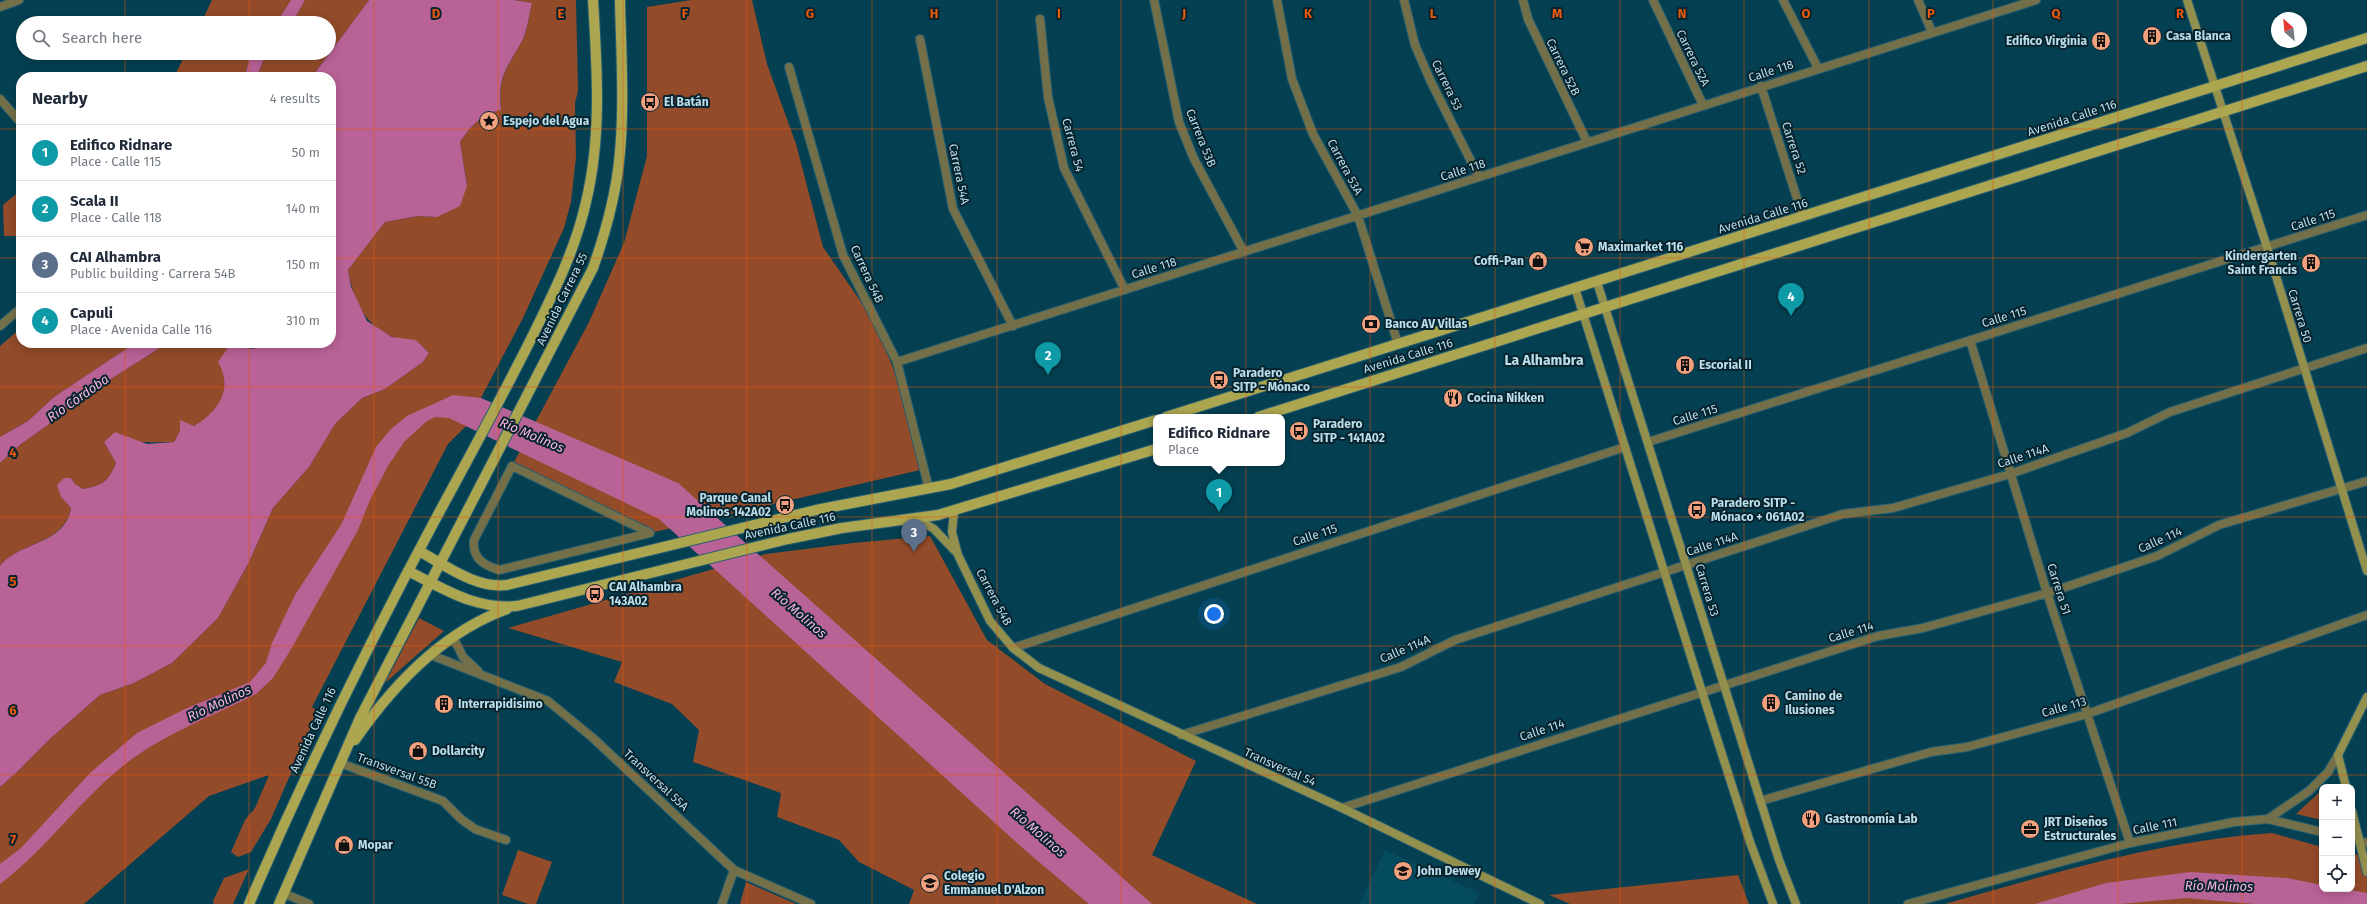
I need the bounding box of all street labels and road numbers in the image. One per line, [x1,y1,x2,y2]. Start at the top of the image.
street label: Carrera 52A [1673,27,1713,89]
street label: Carrera 52B [1543,36,1583,98]
street label: Carrera 53 [1429,57,1465,113]
street label: Calle 118 [1747,57,1796,85]
street label: Avenida Calle 116 [2026,97,2118,139]
street label: Carrera 53B [1183,107,1219,169]
street label: Carrera 54 [1059,117,1087,174]
street label: Carrera 52 [1779,120,1809,176]
street label: Carrera 53A [1324,137,1366,197]
street label: Carrera 54A [946,142,972,206]
street label: Calle 118 [1439,156,1488,184]
street label: Avenida Calle 116 [1717,196,1809,236]
street label: Calle 115 [2289,206,2337,234]
street label: Carrera 54B [848,243,886,305]
street label: Avenida Carrera 55 [534,251,590,347]
street label: Calle 118 [1130,254,1179,281]
street label: Carrera 50 [2285,288,2315,345]
street label: Calle 115 [1980,304,2028,330]
street label: Avenida Calle 116 [1362,336,1454,376]
street label: Calle 115 [1671,402,1719,428]
street label: Calle 114A [1996,441,2051,471]
street label: Avenida Calle 116 [743,509,837,543]
street label: Calle 115 [1291,521,1339,549]
street label: Calle 114 [2136,524,2185,556]
street label: Calle 114A [1685,529,1740,559]
street label: Carrera 53 [1692,562,1722,618]
street label: Carrera 51 [2044,562,2074,616]
street label: Carrera 54B [973,566,1015,628]
street label: Calle 114 [1827,618,1876,645]
street label: Calle 114A [1378,632,1432,666]
street label: Avenida Calle 116 [287,685,339,775]
street label: Calle 113 [2040,694,2088,720]
street label: Calle 114 [1518,716,1567,744]
street label: Transversal 54 [1242,745,1319,789]
street label: Transversal 55A [621,746,691,814]
street label: Transversal 55B [355,750,439,792]
street label: Calle 111 [2132,815,2178,837]

